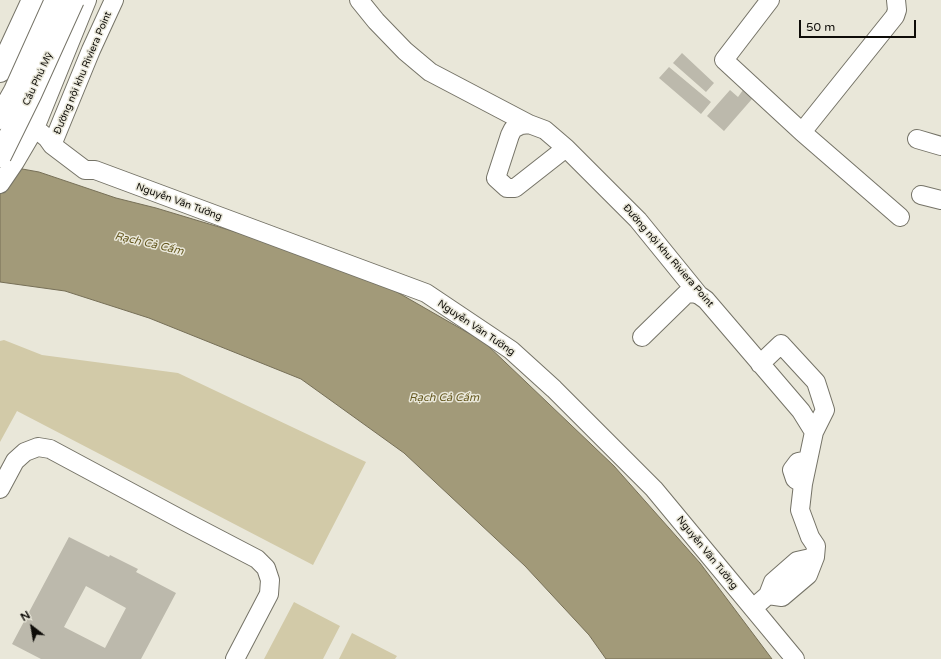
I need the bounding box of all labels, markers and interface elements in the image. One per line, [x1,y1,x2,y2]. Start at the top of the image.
street label: Đường nội khu Riviera Point [52,10,114,136]
scale bar [801,12,918,38]
text: 50 m [806,20,835,34]
street label: Cầu Phú Mỹ [20,50,56,108]
street label: Nguyễn Văn Tưởng [134,181,224,223]
street label: Đường nội khu Riviera Point [620,202,716,310]
water label: Rạch Cả Cấm [113,230,185,258]
street label: Nguyễn Văn Tưởng [435,298,517,358]
water label: Rạch Cả Cấm [409,391,479,405]
street label: Nguyễn Văn Tưởng [674,514,740,592]
north arrow [12,607,52,647]
text: N [18,608,33,624]

